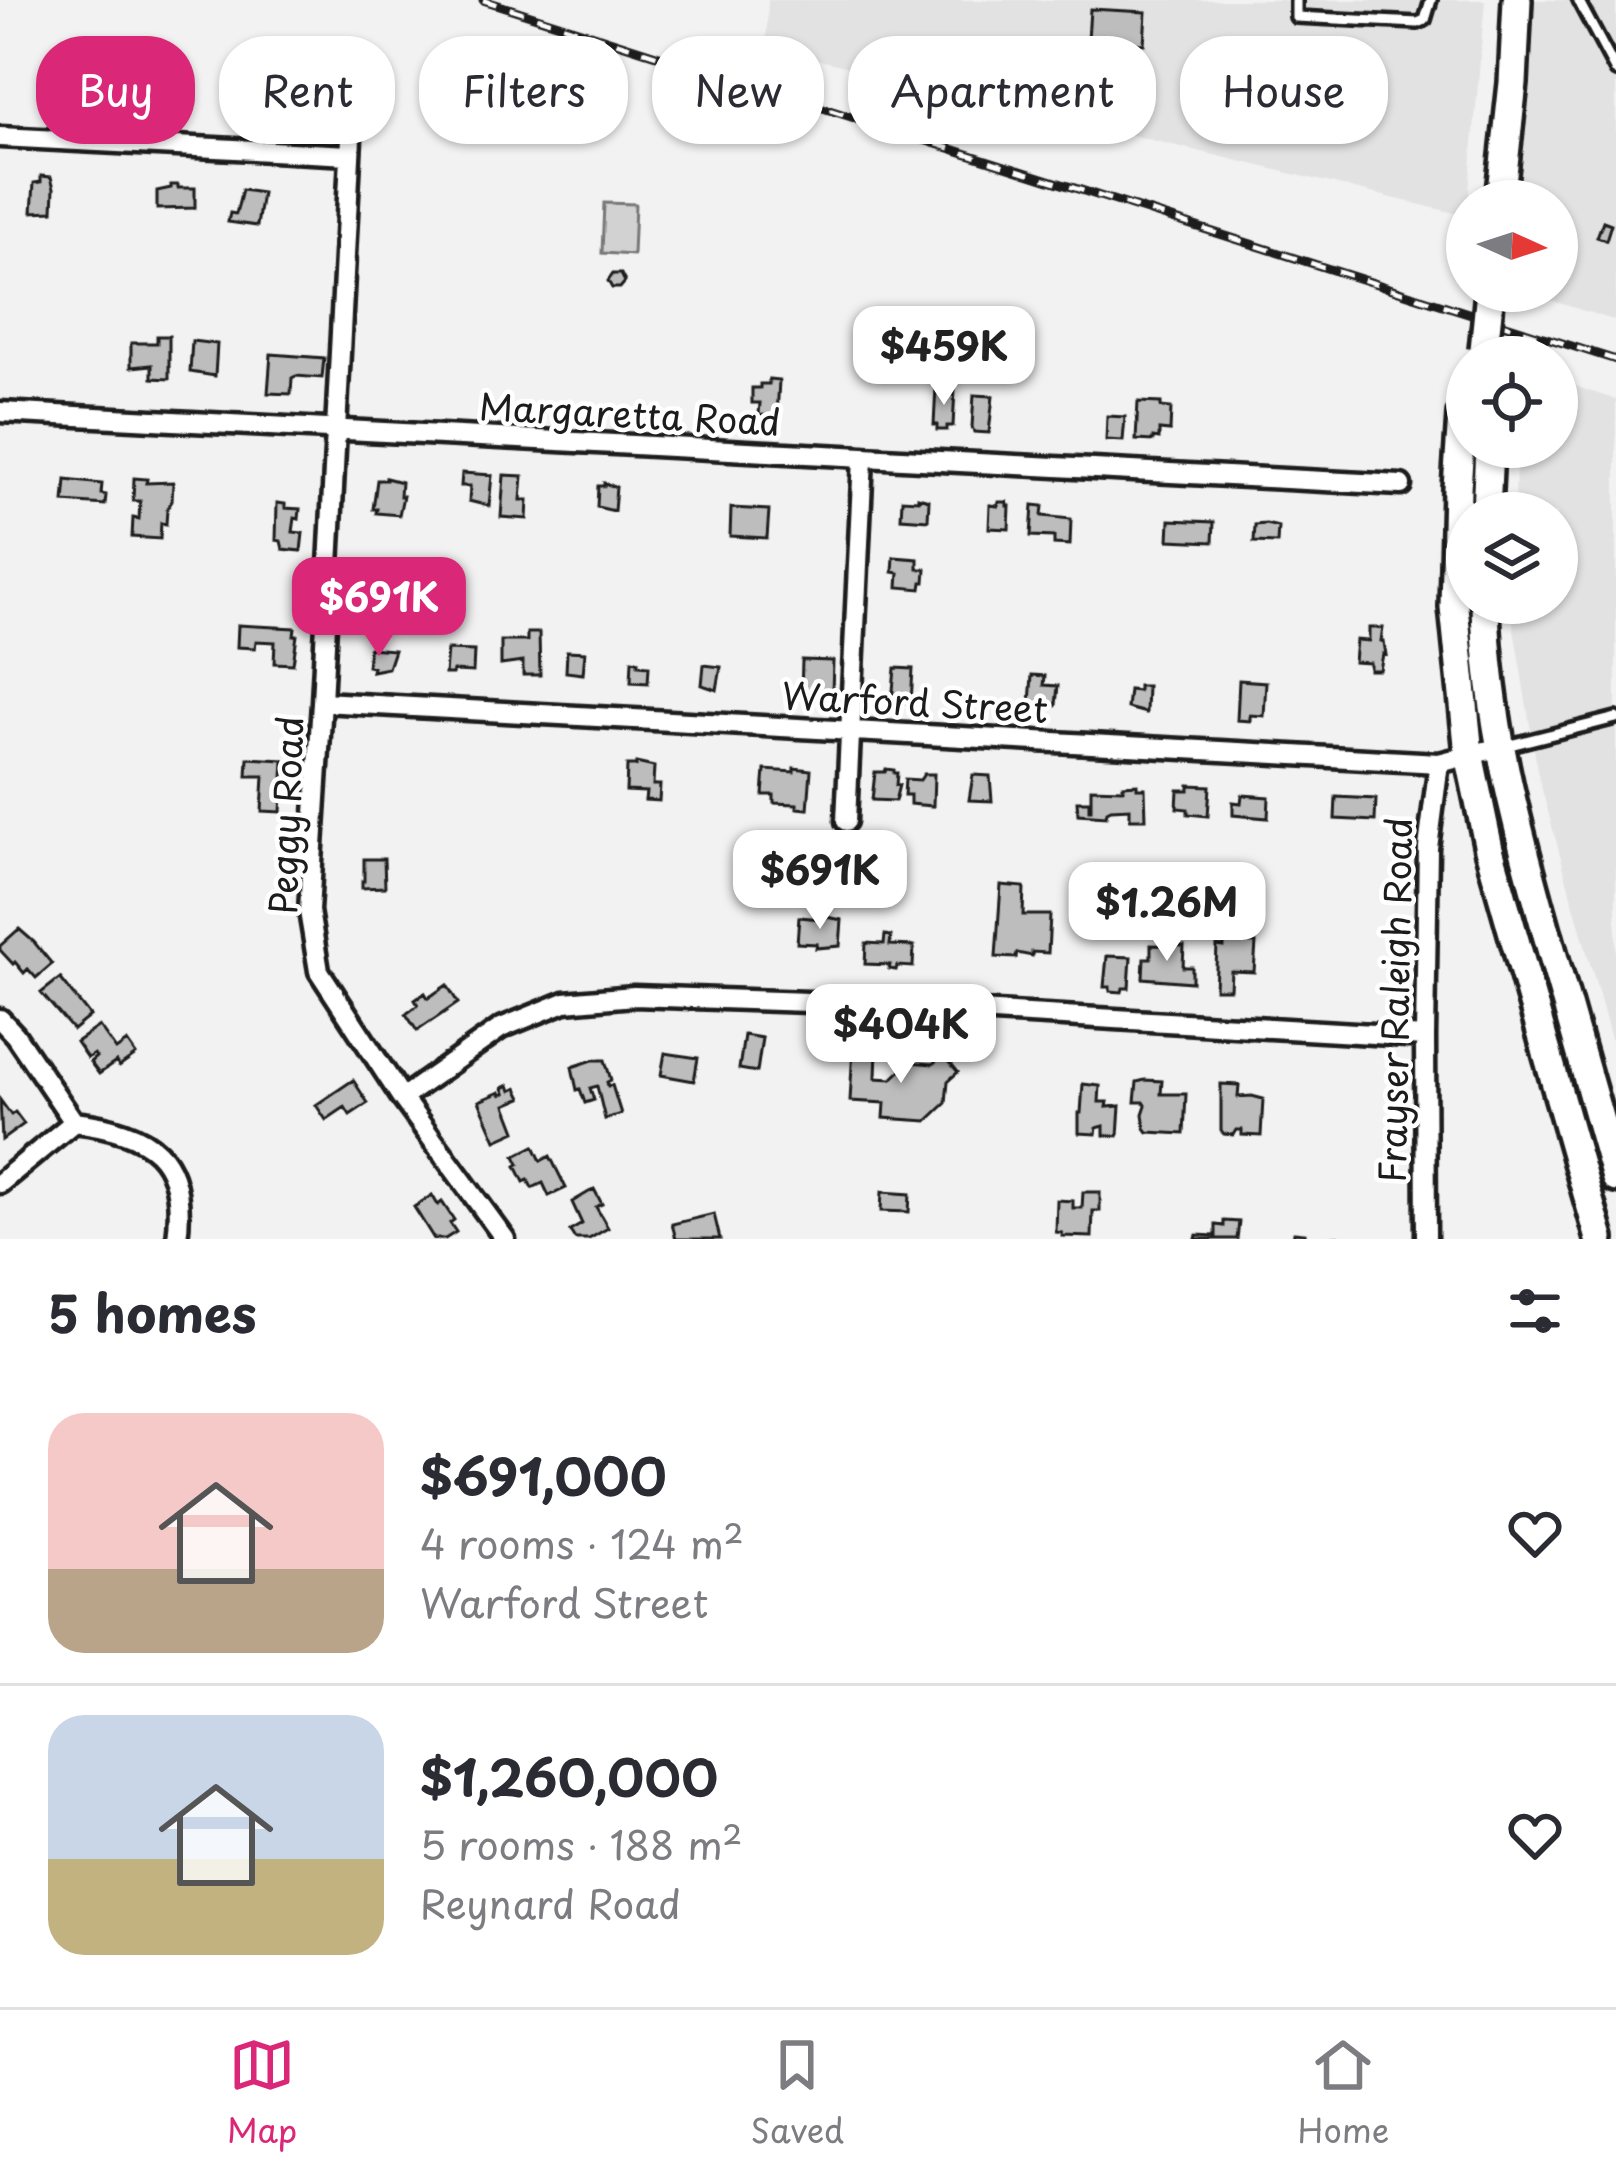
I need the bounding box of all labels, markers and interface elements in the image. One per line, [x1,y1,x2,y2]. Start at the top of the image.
chip: Buy [36,36,195,144]
chip: Rent [219,36,395,144]
chip: Filters [419,36,628,144]
chip: New [652,36,824,144]
chip: Apartment [848,36,1156,144]
chip: House [1180,36,1388,144]
north arrow [1446,180,1578,312]
map controls [1446,180,1578,624]
pin: $459K [860,306,1028,408]
text: $459K [880,315,1008,374]
button: locate [1446,336,1578,468]
street label: Margaretta Road [478,378,782,448]
button: layers [1446,492,1578,624]
pin: $691K [295,557,463,659]
text: $691K [319,566,439,625]
street label: Warford Street [781,667,1049,735]
street label: Peggy Road [255,715,315,915]
street label: Frayser Raleigh Road [1364,817,1424,1183]
pin: $691K [736,830,904,932]
text: $691K [760,839,880,898]
pin: $1.26M [1069,862,1265,964]
text: $1.26M [1096,871,1238,930]
pin: $404K [817,984,985,1086]
text: $404K [833,993,969,1052]
text: 5 homes [48,1273,257,1350]
icon: filters [1502,1278,1568,1344]
text: $691,000 [420,1436,667,1513]
icon: home [144,1461,288,1605]
icon: heart [1502,1500,1568,1566]
text: 4 rooms · 124 m² [420,1513,744,1572]
text: Warford Street [420,1572,708,1631]
text: $1,260,000 [420,1737,718,1814]
icon: home [144,1763,288,1907]
icon: heart [1502,1802,1568,1868]
text: 5 rooms · 188 m² [420,1814,743,1873]
text: Reynard Road [420,1873,681,1932]
tab: Map [227,2032,297,2154]
tab: Saved [751,2032,844,2154]
tab: Home [1298,2032,1389,2154]

